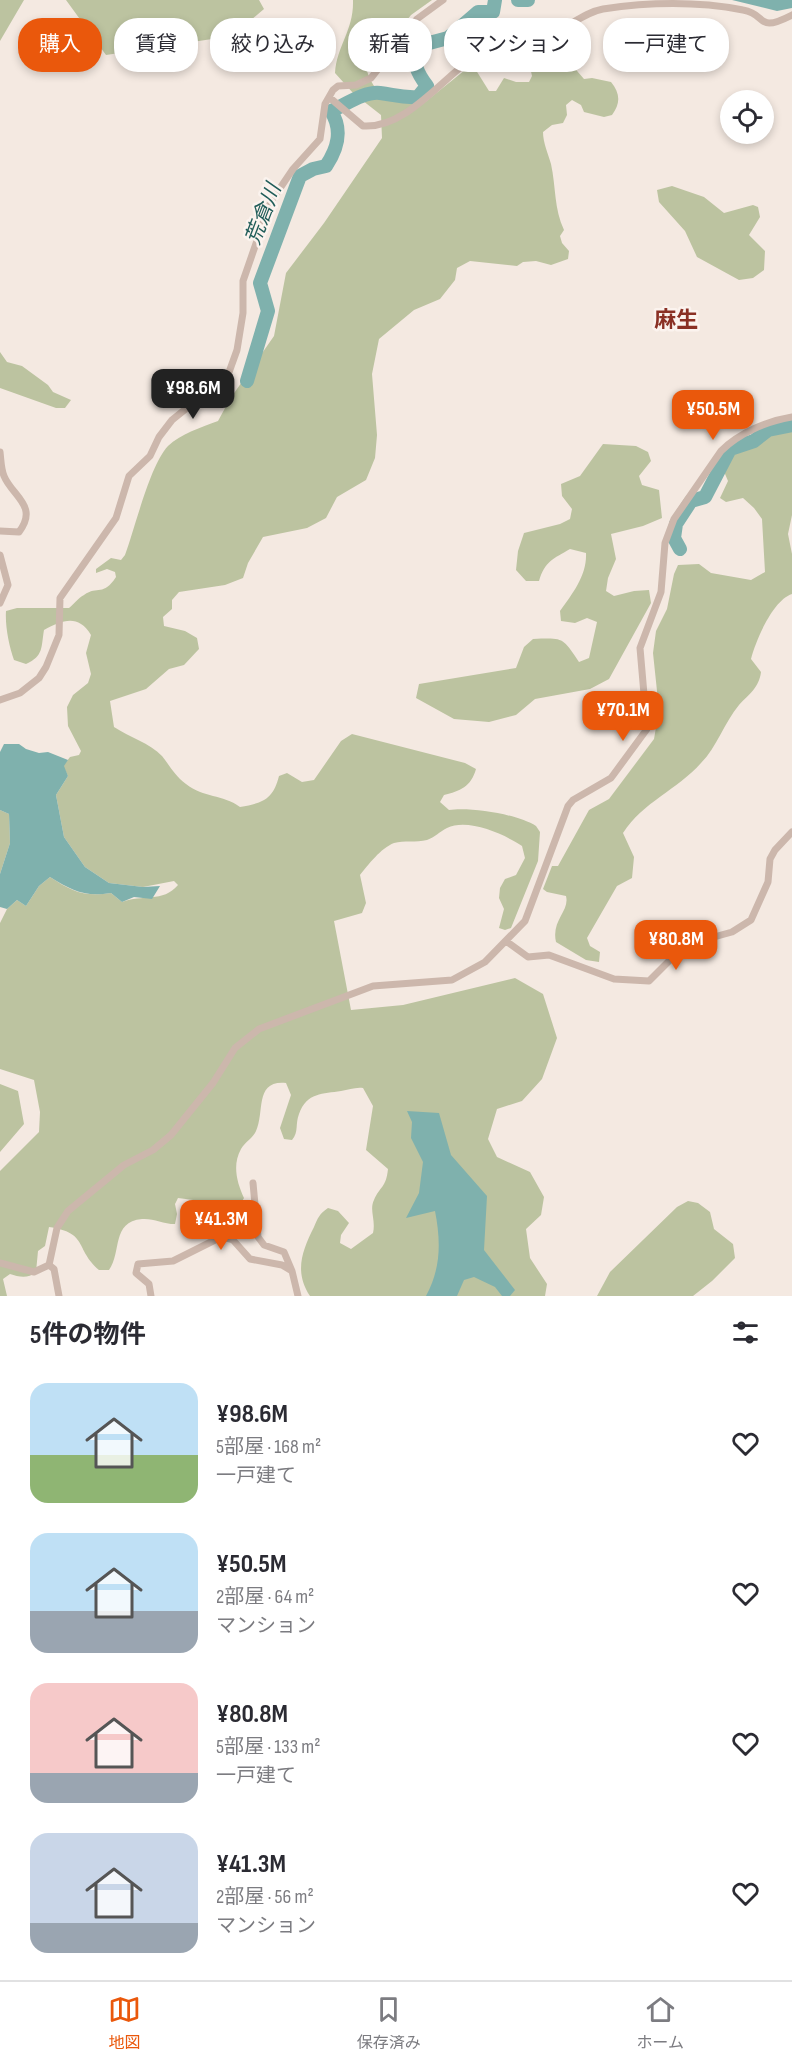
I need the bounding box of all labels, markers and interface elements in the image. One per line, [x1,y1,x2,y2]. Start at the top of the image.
chip: 購入 [18,18,102,72]
chip: 賃貸 [114,18,198,72]
chip: 絞り込み [210,18,336,72]
chip: 新着 [348,18,432,72]
chip: マンション [444,18,591,72]
chip: 一戸建て [603,18,729,72]
map controls [720,90,774,144]
button: locate [720,90,774,144]
water label: 荒倉川 [241,178,287,248]
district label: 麻生 [654,307,698,334]
pin: ¥98.6M [144,369,242,420]
text: ¥98.6M [165,376,221,400]
pin: ¥50.5M [664,390,762,441]
text: ¥50.5M [686,397,740,421]
pin: ¥70.1M [574,691,672,742]
text: ¥70.1M [596,698,650,722]
pin: ¥80.8M [627,920,725,971]
text: ¥80.8M [648,927,704,951]
pin: ¥41.3M [172,1200,270,1251]
text: ¥41.3M [194,1207,248,1231]
icon: filters [729,1316,762,1349]
text: 5件の物件 [30,1320,145,1351]
text: ¥98.6M [216,1399,288,1430]
icon: home [78,1407,150,1479]
icon: heart [729,1427,762,1460]
text: 5部屋 · 168 m² [216,1435,321,1459]
text: 一戸建て [216,1464,296,1488]
text: ¥50.5M [216,1549,286,1580]
icon: home [78,1557,150,1629]
icon: heart [729,1577,762,1610]
text: 2部屋 · 64 m² [216,1585,314,1609]
text: マンション [216,1614,316,1638]
text: ¥80.8M [216,1699,288,1730]
icon: home [78,1707,150,1779]
icon: heart [729,1727,762,1760]
text: 5部屋 · 133 m² [216,1735,320,1759]
text: 一戸建て [216,1764,296,1788]
text: ¥41.3M [216,1849,286,1880]
icon: home [78,1857,150,1929]
icon: heart [729,1877,762,1910]
text: 2部屋 · 56 m² [216,1885,314,1909]
text: マンション [216,1914,316,1938]
tab: 地図 [108,1993,141,2053]
tab: 保存済み [357,1993,421,2053]
tab: ホーム [637,1993,684,2053]

